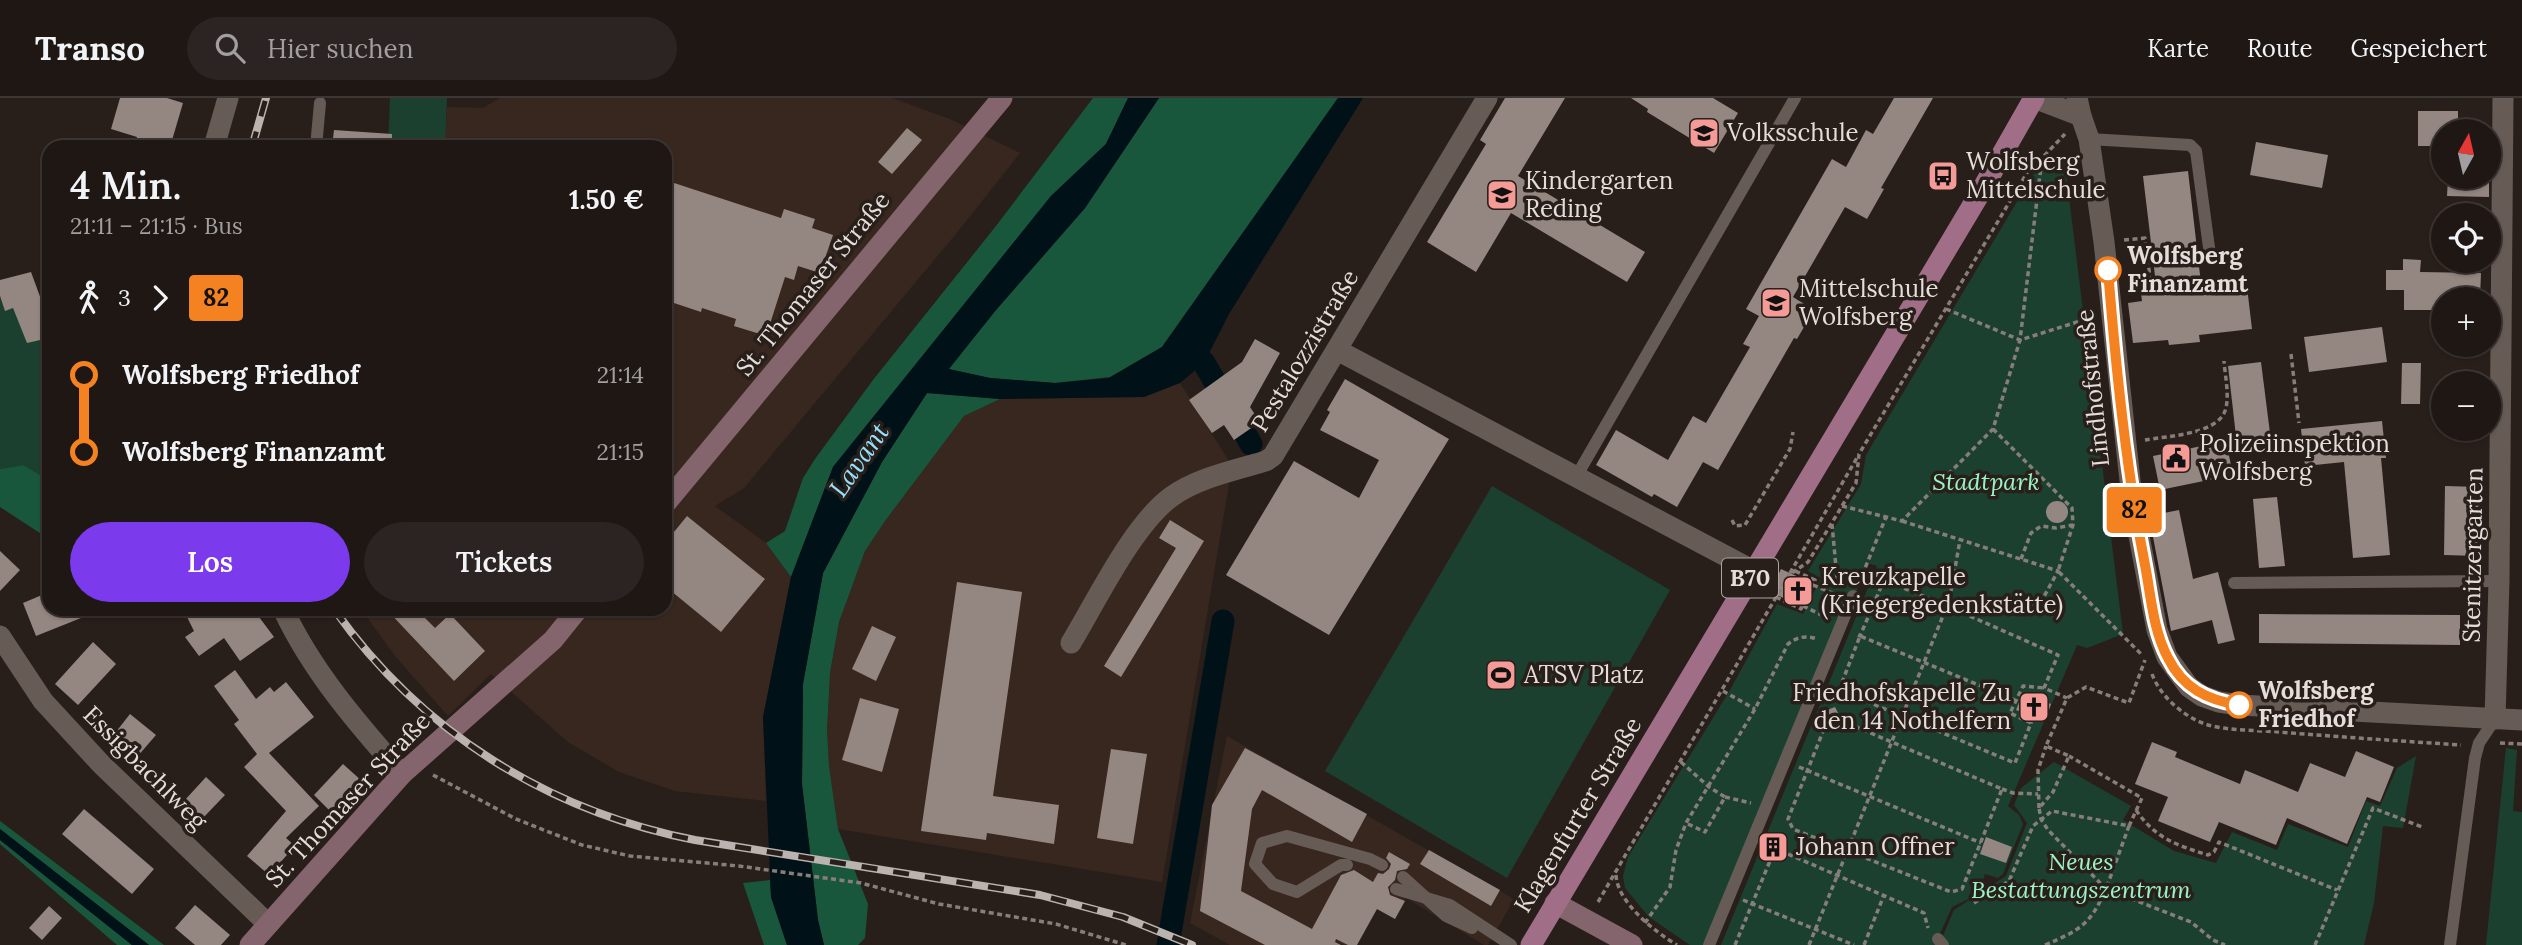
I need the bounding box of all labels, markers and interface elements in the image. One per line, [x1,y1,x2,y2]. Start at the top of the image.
search box [187,17,677,80]
text: Transo [35,27,145,69]
icon: search [211,29,249,67]
text: Hier suchen [267,32,413,65]
text: Karte [2147,33,2209,64]
text: Route [2247,33,2313,64]
text: Gespeichert [2351,33,2487,64]
school or university icon: Volksschule [1687,116,1721,150]
place label: Volksschule [1726,117,1858,148]
north arrow [2431,119,2501,189]
map controls [2431,119,2501,441]
place label: Wolfsberg Mittelschule [1966,146,2106,205]
bus stop icon: Wolfsberg Mittelschule [1926,159,1960,193]
text: 4 Min. [70,161,181,209]
place label: Kindergarten Reding [1525,165,1673,224]
school or university icon: Kindergarten Reding [1485,178,1519,212]
text: 1.50 € [569,183,644,216]
street label: St. Thomaser Straße [729,185,896,382]
button: locate [2431,203,2501,273]
text: 21:11 – 21:15 · Bus [70,211,243,240]
place label: Wolfsberg Finanzamt [2127,240,2249,299]
marker: Wolfsberg Finanzamt [2095,257,2121,283]
street label: Pestalozzistraße [1244,264,1365,438]
place label: Mittelschule Wolfsberg [1799,273,1939,332]
icon: walk [70,279,108,317]
icon: forward [141,279,179,317]
text: 82 [203,282,229,313]
text: 3 [118,283,131,312]
school or university icon: Mittelschule Wolfsberg [1759,286,1793,320]
button: + [2431,287,2501,357]
street label: Lindhofstraße [2069,308,2116,468]
text: Wolfsberg Friedhof [122,358,359,391]
text: 21:14 [597,360,644,389]
button: − [2431,371,2501,441]
water label: Lavant [821,416,896,503]
place label: Polizeiinspektion Wolfsberg [2199,428,2390,487]
text: Wolfsberg Finanzamt [122,435,385,468]
text: 21:15 [597,437,644,466]
public building icon: Polizeiinspektion Wolfsberg [2159,441,2193,475]
park label: Stadtpark [1932,466,2040,497]
street label: Stenitzergarten [2455,467,2490,643]
line badge: 82 [2102,487,2166,533]
text: 82 [2121,494,2147,525]
button: Los [70,522,350,602]
button: Tickets [364,522,644,602]
road number: B70 [1722,558,1778,598]
place label: Kreuzkapelle (Kriegergedenkstätte) [1821,561,2063,620]
church icon: Kreuzkapelle (Kriegergedenkstätte) [1781,574,1815,608]
sports icon: ATSV Platz [1484,658,1518,692]
place label: ATSV Platz [1523,659,1644,690]
place label: Wolfsberg Friedhof [2258,675,2375,734]
place label: Friedhofskapelle Zu den 14 Nothelfern [1792,677,2011,736]
church icon: Friedhofskapelle Zu den 14 Nothelfern [2017,690,2051,724]
marker: Wolfsberg Friedhof [2226,692,2252,718]
street label: Essigbachlweg [77,699,214,837]
street label: St. Thomaser Straße [258,706,437,894]
street label: Klagenfurter Straße [1507,711,1648,918]
building icon: Johann Offner [1756,830,1790,864]
place label: Johann Offner [1795,831,1955,862]
park label: Neues Bestattungszentrum [1971,846,2191,905]

